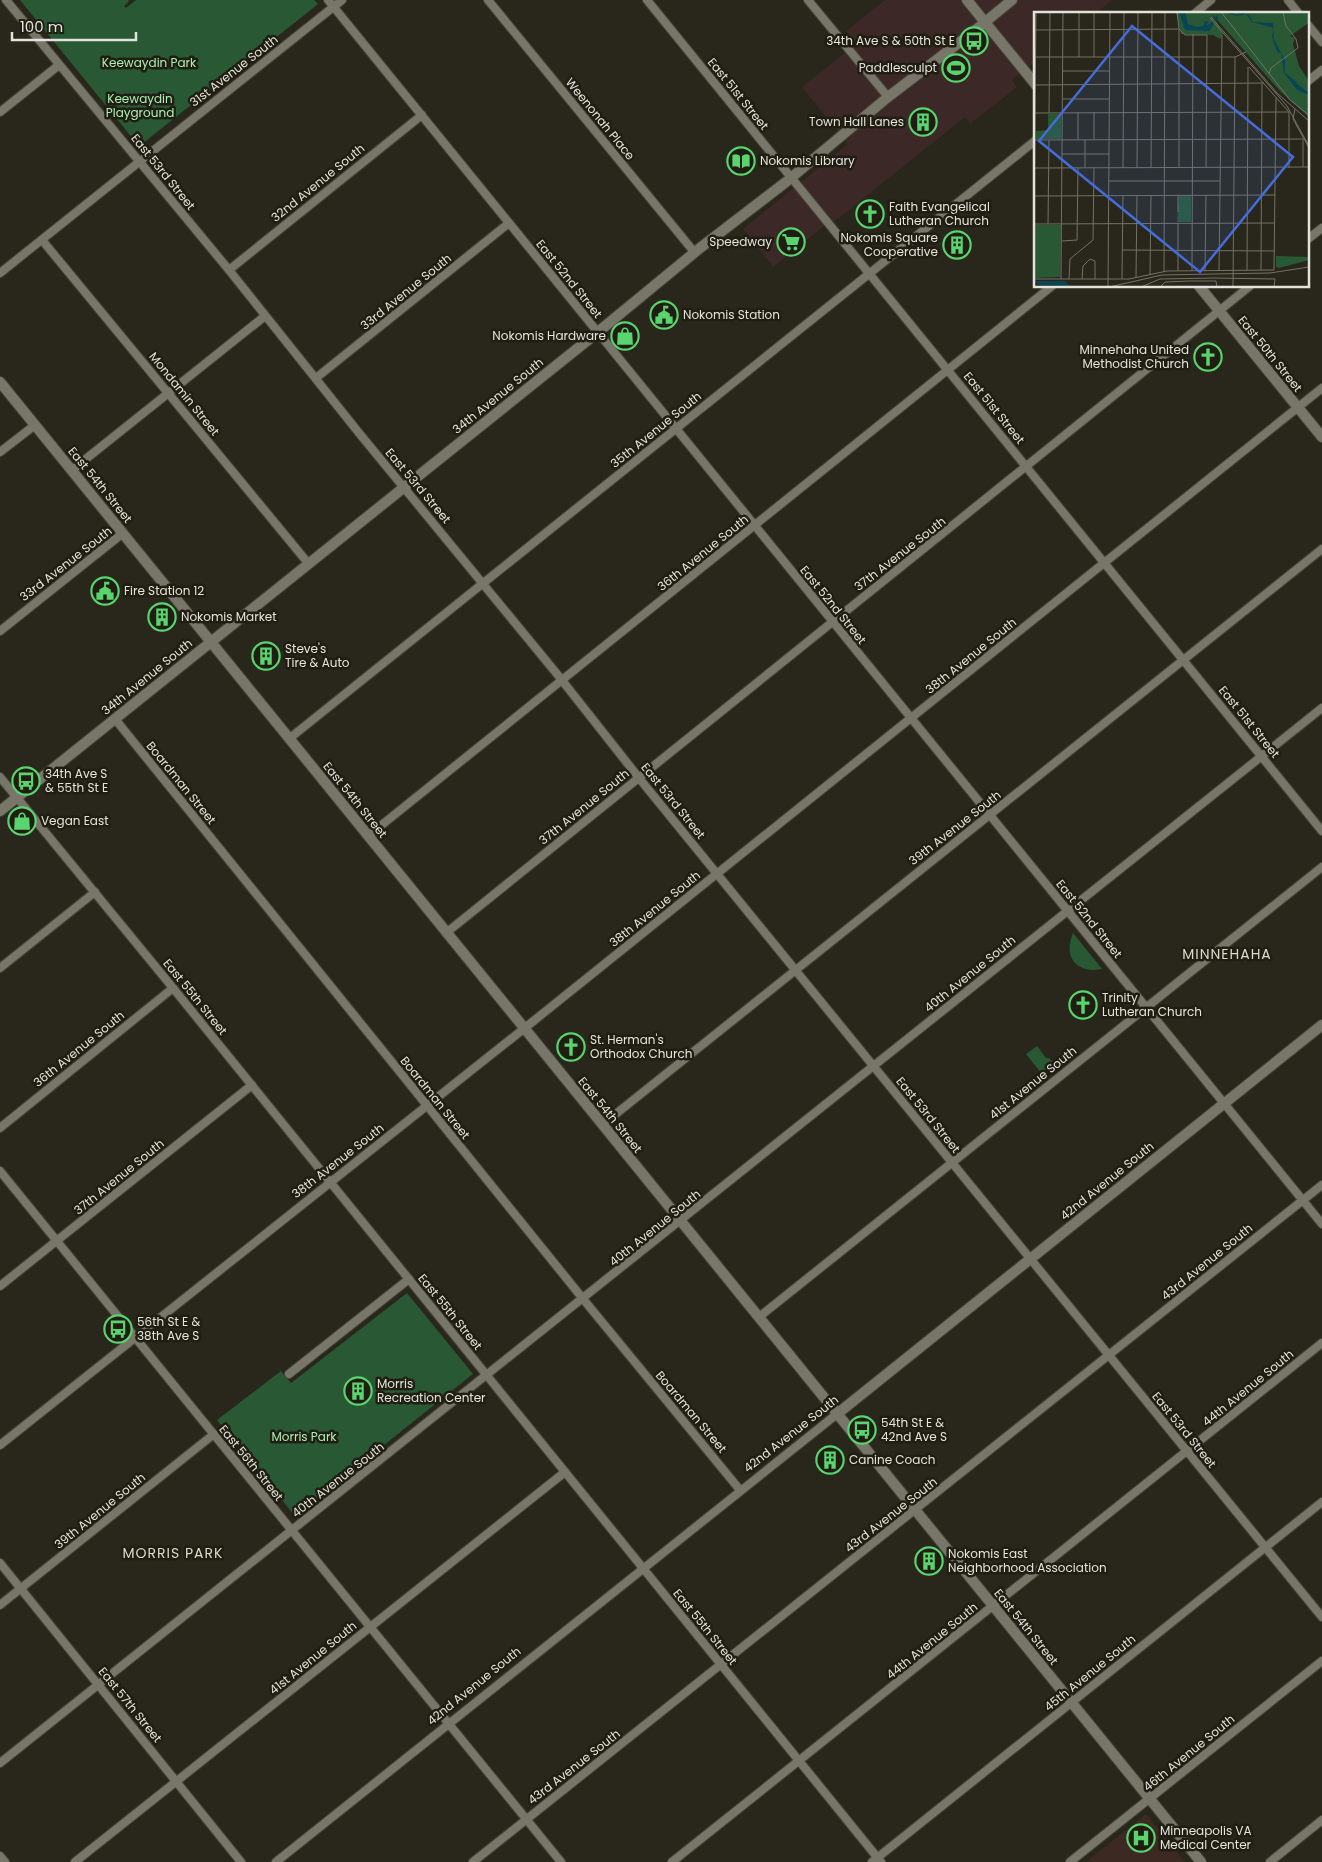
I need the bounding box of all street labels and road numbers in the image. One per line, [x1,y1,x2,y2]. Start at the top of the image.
street label: 31st Avenue South [186,31,281,110]
street label: East 51st Street [704,54,773,133]
street label: Weenonah Place [562,74,639,163]
street label: East 53rd Street [127,130,199,213]
street label: 32nd Avenue South [267,140,368,226]
street label: East 52nd Street [532,236,606,322]
street label: 33rd Avenue South [357,250,455,334]
street label: East 50th Street [1234,312,1306,395]
street label: Mondamin Street [145,348,223,439]
street label: 34th Avenue South [449,354,547,438]
street label: East 51st Street [960,368,1029,447]
street label: 35th Avenue South [607,388,705,472]
street label: East 54th Street [64,443,136,526]
street label: East 53rd Street [382,444,455,527]
street label: 36th Avenue South [654,511,752,595]
street label: 37th Avenue South [850,513,949,595]
street label: 33rd Avenue South [16,522,115,605]
street label: East 52nd Street [796,562,870,648]
street label: 38th Avenue South [922,614,1020,698]
street label: 34th Avenue South [98,635,196,719]
street label: East 51st Street [1215,682,1284,761]
street label: Boardman Street [143,738,220,828]
street label: East 54th Street [319,758,391,841]
street label: East 53rd Street [637,759,709,842]
street label: 37th Avenue South [535,765,632,848]
street label: 39th Avenue South [905,786,1004,869]
street label: 38th Avenue South [606,867,704,951]
street label: East 52nd Street [1052,876,1126,962]
street label: 40th Avenue South [920,931,1019,1016]
street label: East 55th Street [159,955,231,1038]
street label: 36th Avenue South [30,1007,128,1091]
street label: 41st Avenue South [985,1042,1080,1123]
street label: Boardman Street [397,1053,474,1143]
street label: East 54th Street [574,1073,646,1156]
street label: East 53rd Street [892,1073,964,1156]
street label: 38th Avenue South [288,1119,387,1202]
street label: 37th Avenue South [70,1135,167,1218]
street label: 42nd Avenue South [1056,1137,1157,1224]
street label: 40th Avenue South [605,1185,704,1270]
street label: 43rd Avenue South [1157,1219,1256,1304]
street label: East 55th Street [414,1270,486,1353]
street label: 44th Avenue South [1198,1345,1297,1430]
street label: Boardman Street [652,1367,731,1456]
street label: East 53rd Street [1148,1388,1220,1471]
street label: 42nd Avenue South [740,1391,842,1476]
street label: East 56th Street [215,1421,287,1504]
street label: 40th Avenue South [288,1438,387,1521]
street label: 39th Avenue South [51,1469,149,1553]
street label: 43rd Avenue South [841,1473,940,1556]
street label: East 55th Street [669,1585,741,1668]
street label: East 54th Street [990,1585,1062,1668]
street label: 44th Avenue South [882,1598,981,1683]
street label: 41st Avenue South [265,1617,360,1698]
street label: 45th Avenue South [1040,1630,1139,1715]
street label: 42nd Avenue South [423,1642,524,1729]
street label: East 57th Street [95,1663,166,1746]
street label: 46th Avenue South [1139,1710,1238,1795]
street label: 43rd Avenue South [524,1725,623,1808]

